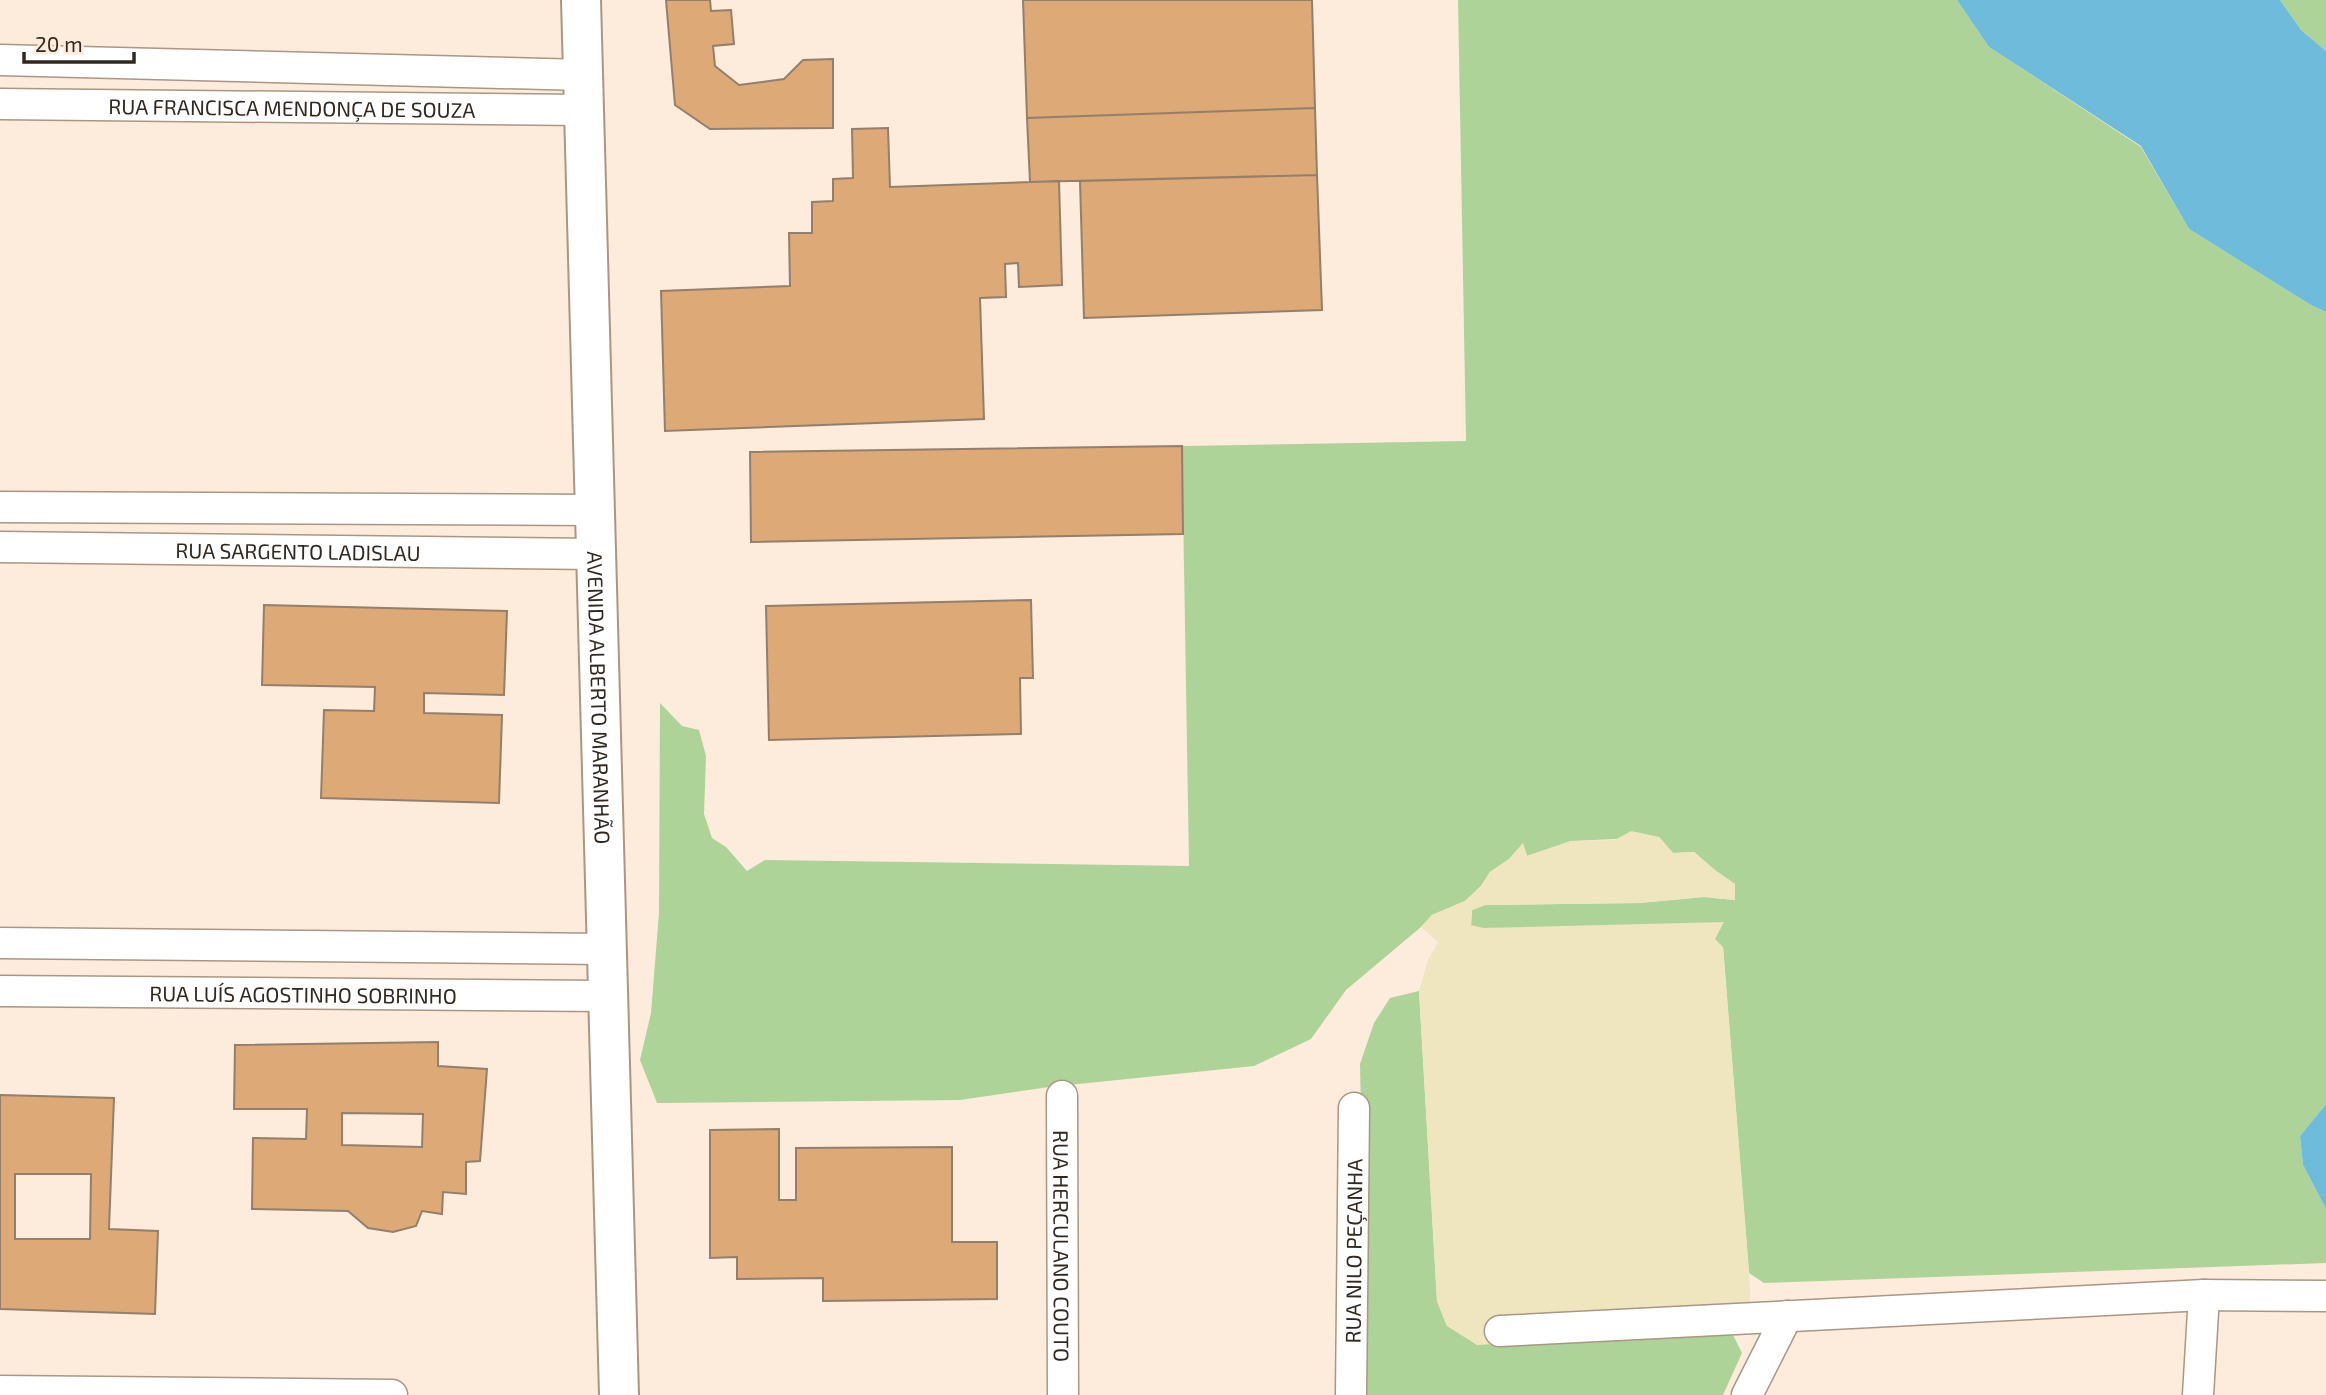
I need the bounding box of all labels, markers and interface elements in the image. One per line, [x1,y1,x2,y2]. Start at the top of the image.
scale bar [24,21,135,65]
text: 20 m [35,31,83,56]
street label: RUA FRANCISCA MENDONÇA DE SOUZA [108,93,476,122]
street label: RUA SARGENTO LADISLAU [175,537,421,564]
street label: AVENIDA ALBERTO MARANHÃO [584,551,616,845]
street label: RUA LUÍS AGOSTINHO SOBRINHO [149,980,457,1007]
street label: RUA HERCULANO COUTO [1050,1130,1075,1362]
street label: RUA NILO PEÇANHA [1339,1159,1367,1343]

